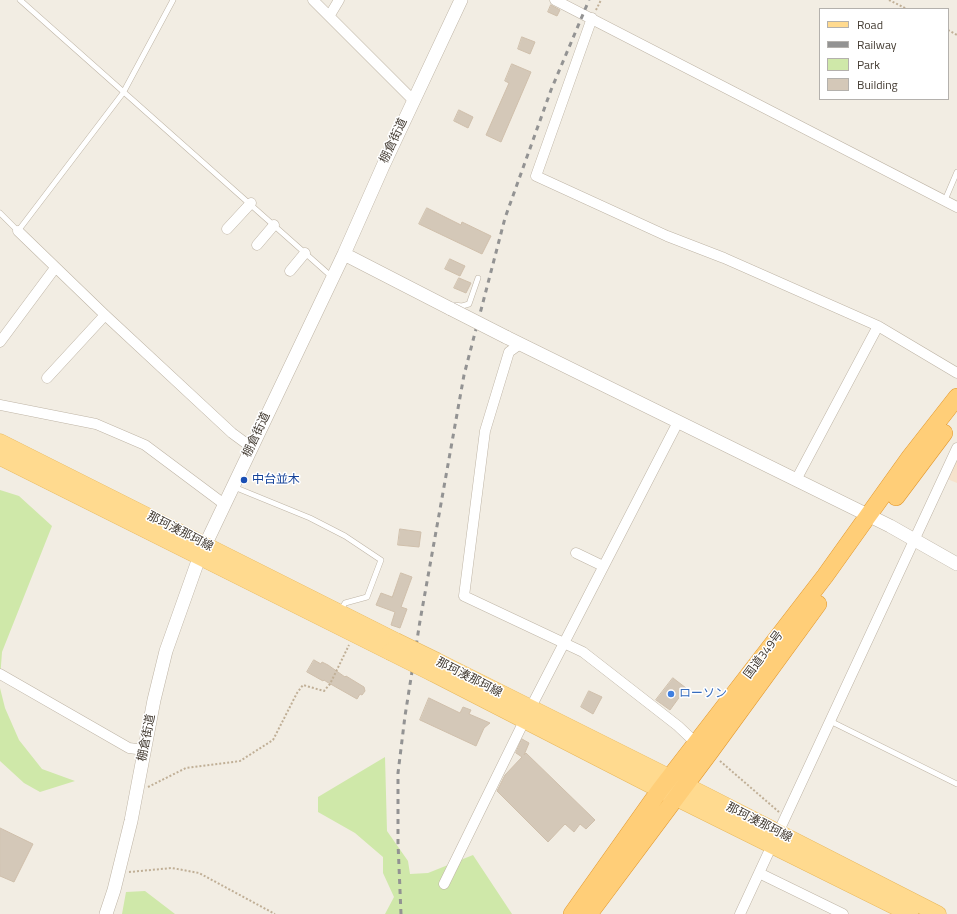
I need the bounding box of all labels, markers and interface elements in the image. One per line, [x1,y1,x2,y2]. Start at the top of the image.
legend [819,8,949,100]
text: Road [857,15,883,34]
text: Railway [857,35,897,54]
text: Park [857,55,880,74]
text: Building [857,75,898,94]
street label: 棚倉街道 [377,116,411,166]
street label: 棚倉街道 [240,410,274,460]
place label: 中台並木 [252,473,300,487]
marker: 中台並木 [239,475,249,485]
street label: 那珂湊那珂線 [145,509,215,555]
street label: 国道349号 [741,628,787,682]
street label: 那珂湊那珂線 [434,655,504,701]
place label: ローソン [679,687,727,701]
marker: ローソン [666,689,676,699]
street label: 棚倉街道 [135,713,159,763]
street label: 那珂湊那珂線 [724,800,794,846]

